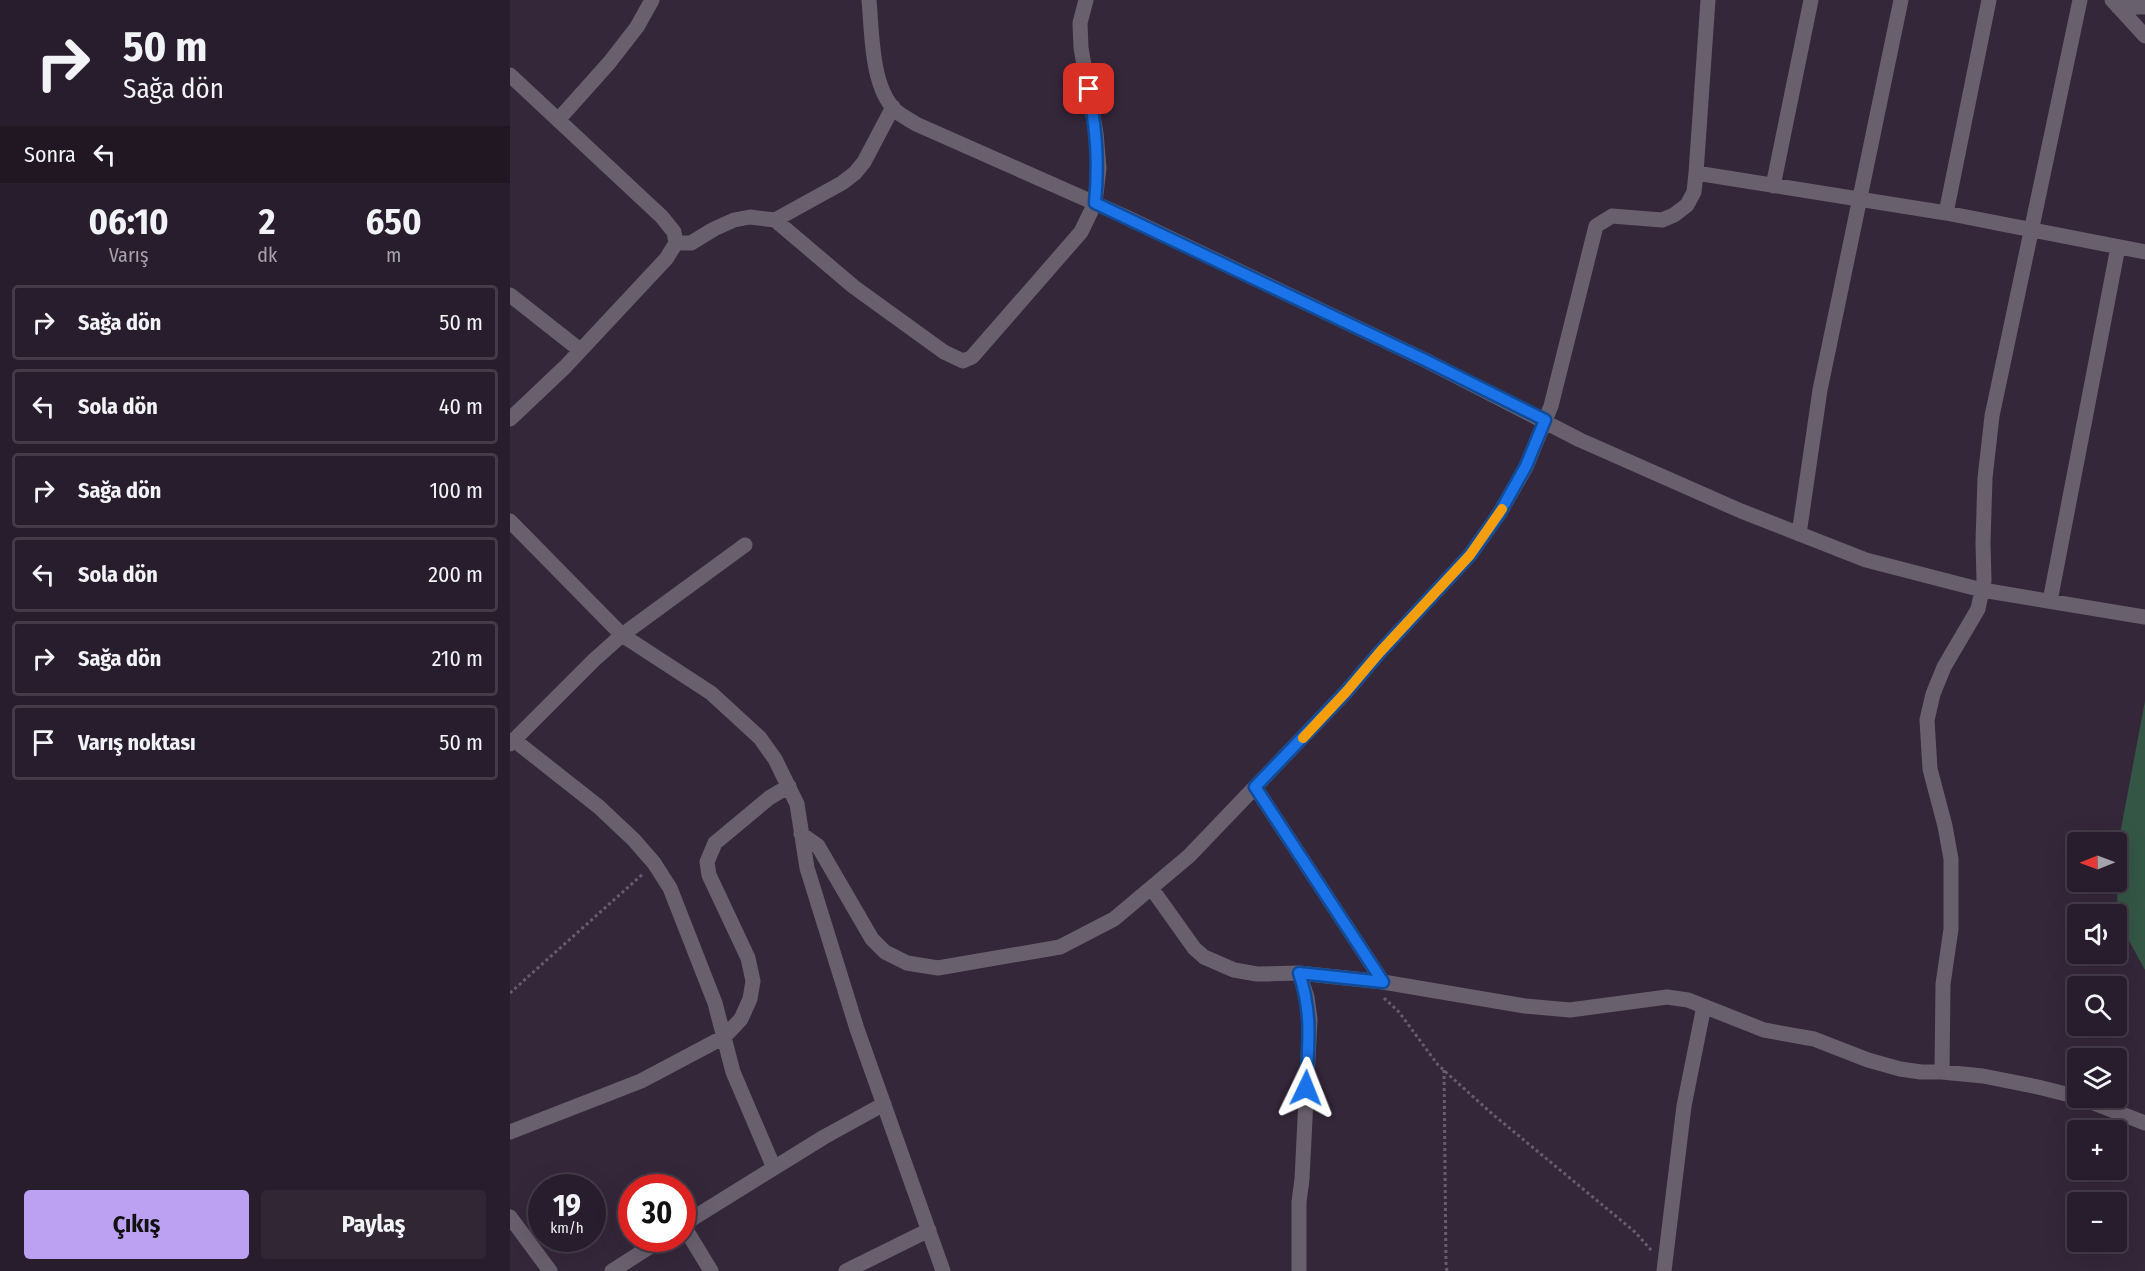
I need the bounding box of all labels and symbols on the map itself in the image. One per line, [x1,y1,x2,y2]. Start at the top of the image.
pin [1063,63,1114,114]
north arrow [2067,832,2127,892]
position arrow [1274,1056,1338,1120]
speed limit sign: 30 [618,1174,696,1252]

